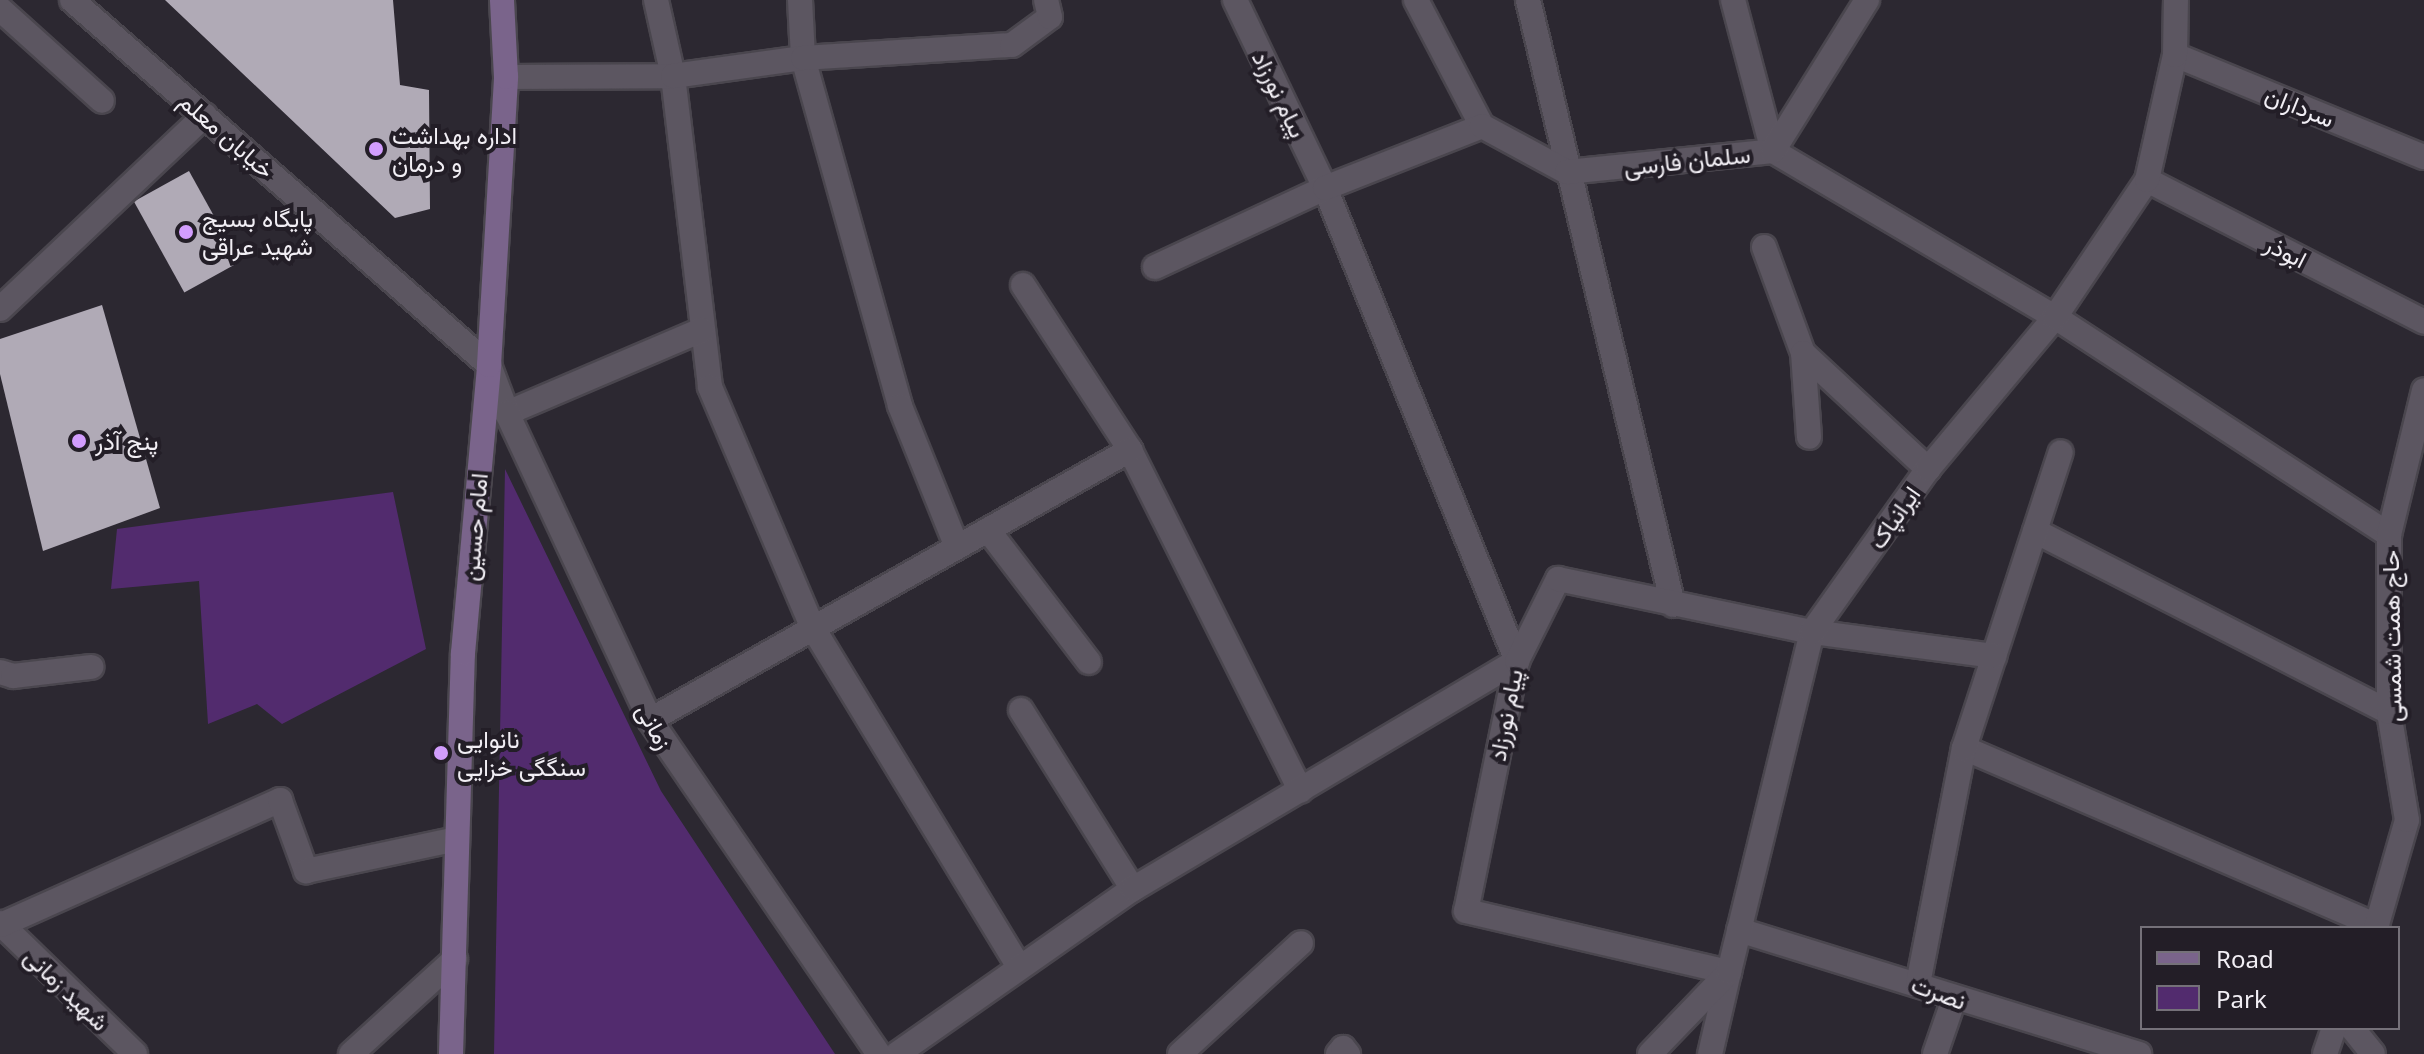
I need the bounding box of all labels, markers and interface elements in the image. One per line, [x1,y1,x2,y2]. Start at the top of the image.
street label: پیام نورزاد [1247,46,1313,142]
street label: سرداران [2261,79,2339,133]
street label: خیابان معلم [174,86,280,184]
place label: اداره بهداشت و درمان [392,121,517,177]
street label: سلمان فارسی [1622,139,1752,181]
marker: اداره بهداشت و درمان [367,140,385,158]
place label: پایگاه بسیج شهید عراقی [202,204,313,260]
marker: پایگاه بسیج شهید عراقی [177,223,195,241]
street label: ابوذر [2260,228,2312,274]
place label: پنج آذر [95,427,159,455]
marker: پنج آذر [70,432,88,450]
street label: امام حسین [455,472,493,582]
street label: ایرانپاک [1862,480,1926,554]
street label: حاج همت شمسی [2375,550,2407,722]
street label: پیام نورزاد [1482,667,1528,763]
street label: زمانی [631,698,679,754]
place label: نانوایی سنگگی خزایی [457,725,586,781]
marker: نانوایی سنگگی خزایی [432,744,450,762]
legend [2140,926,2400,1030]
street label: شهید زمانی [19,942,115,1036]
text: Road [2216,942,2274,975]
street label: نصرت [1908,969,1970,1015]
text: Park [2216,982,2267,1015]

